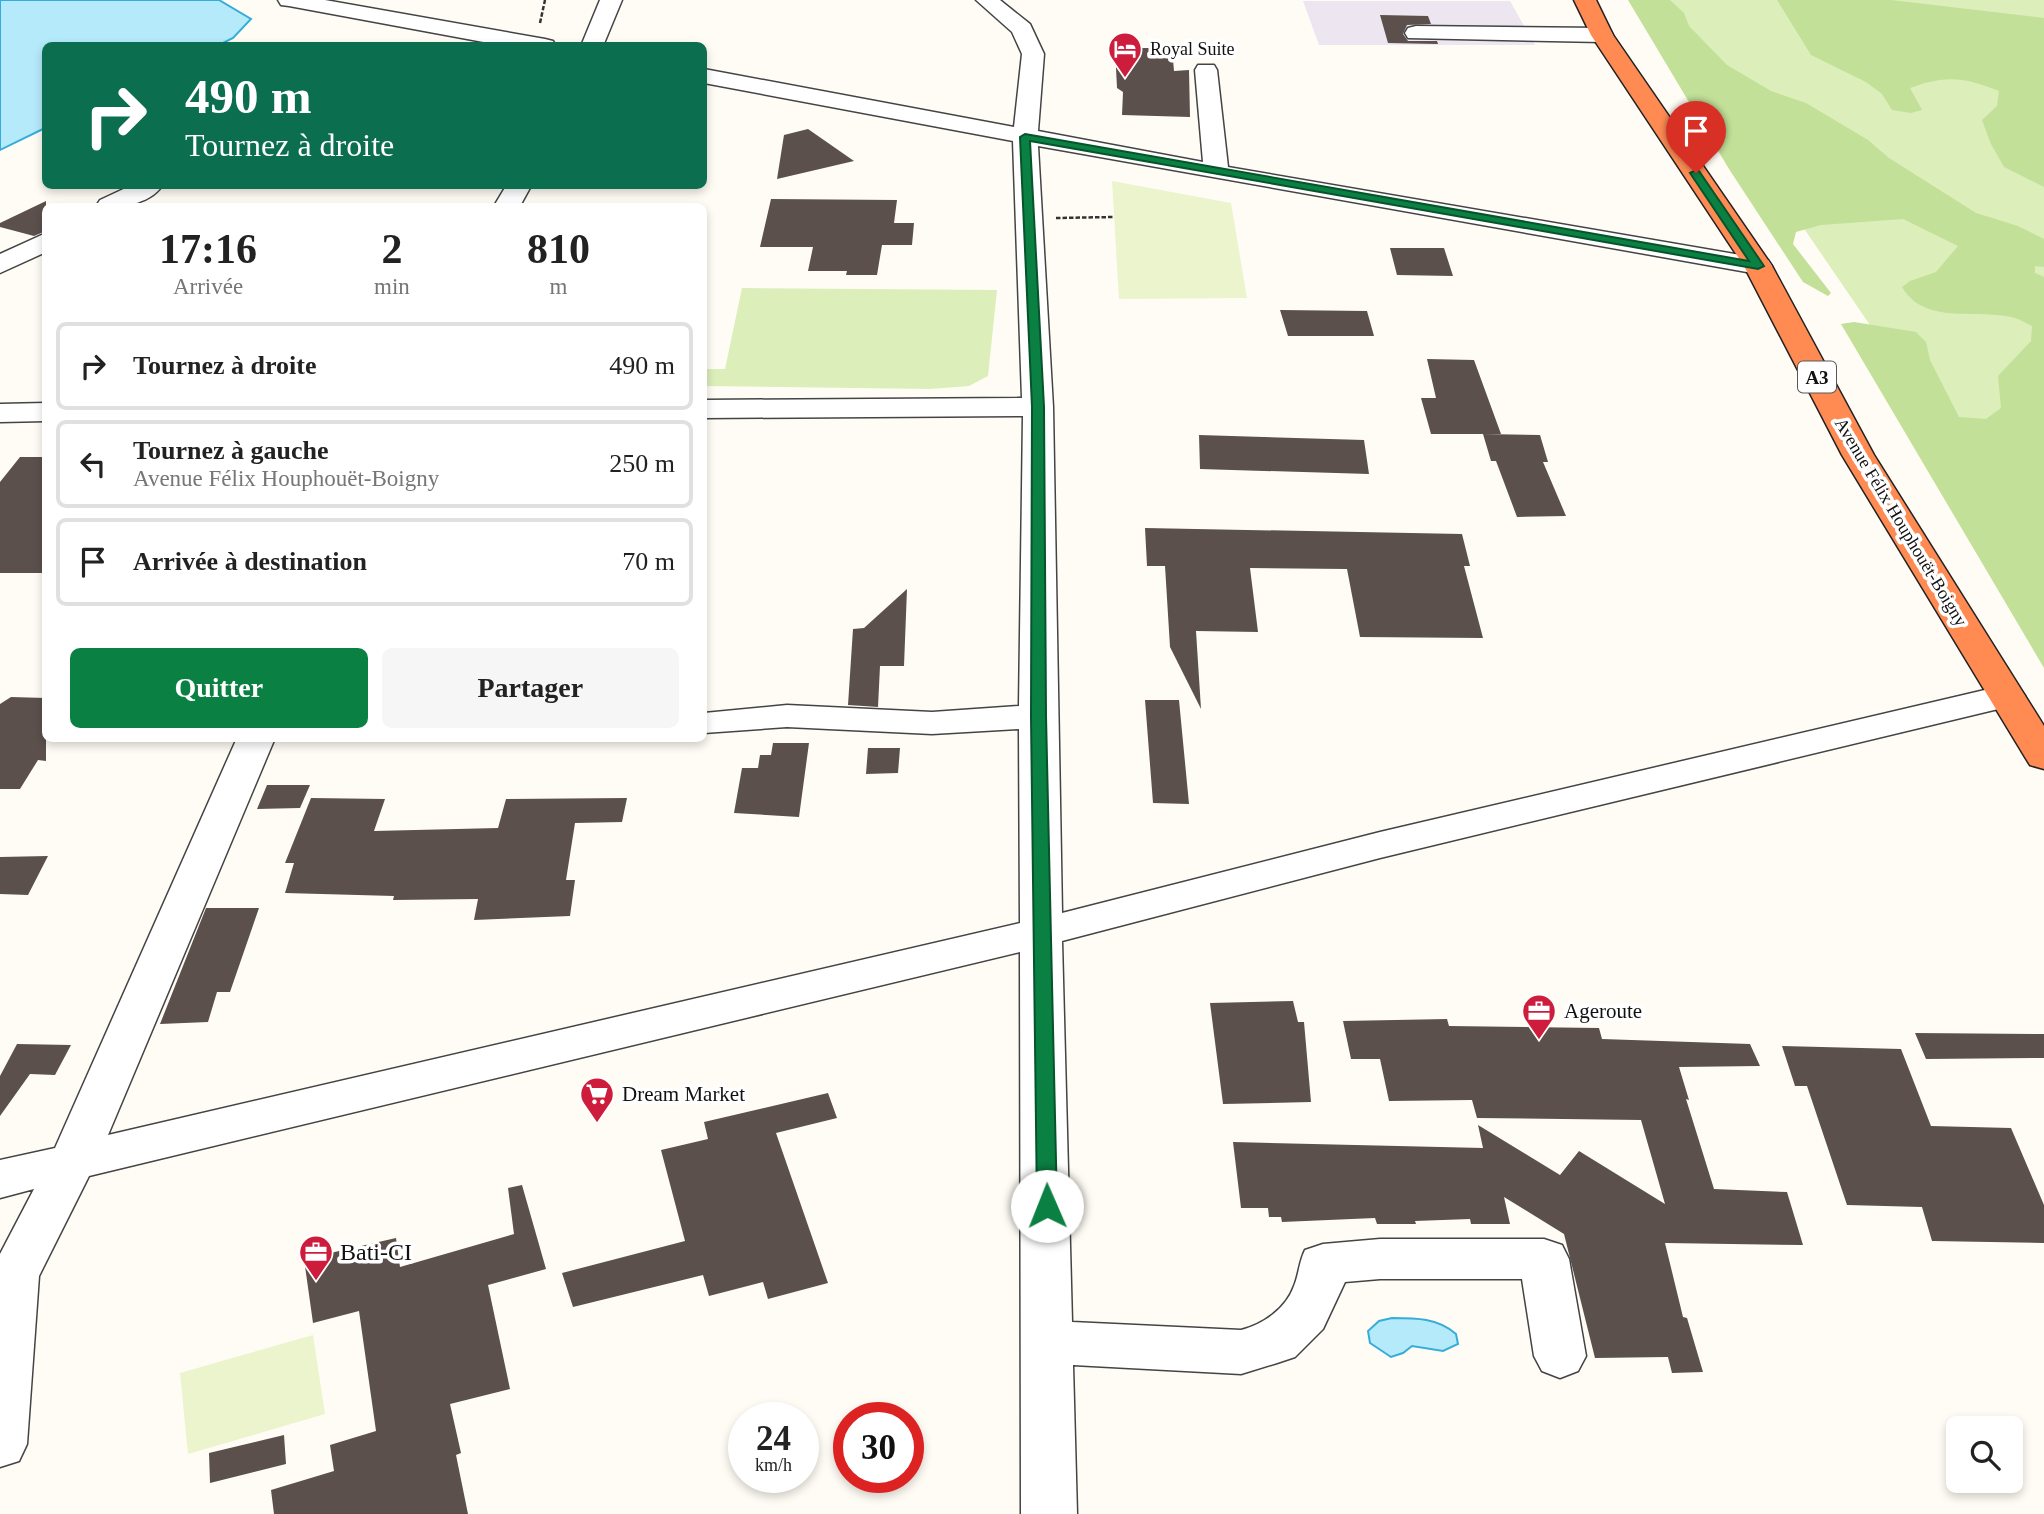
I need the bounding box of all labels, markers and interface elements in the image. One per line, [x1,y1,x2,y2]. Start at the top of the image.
hotel icon: Royal Suite [1106,30,1144,79]
place label: Royal Suite [1150,39,1235,59]
text: 490 m [185,69,312,124]
icon: right [70,70,161,161]
pin [1666,101,1726,173]
icon: arrive [1677,112,1715,150]
text: Tournez à droite [185,127,394,163]
text: 17:16 [159,226,257,272]
text: 2 [381,226,402,272]
text: 810 [527,226,590,272]
text: Arrivée [173,274,243,299]
text: min [374,274,410,299]
text: m [549,274,567,299]
icon: right [74,347,112,385]
text: Tournez à droite [133,351,316,380]
text: 490 m [609,351,675,380]
road number: A3 [1798,362,1836,392]
street label: Avenue Félix Houphouët-Boigny [1831,414,1971,630]
text: Tournez à gauche [133,436,329,465]
icon: left [74,445,112,483]
text: 250 m [609,449,675,478]
text: Avenue Félix Houphouët-Boigny [133,466,439,491]
icon: arrive [74,543,112,581]
text: Arrivée à destination [133,547,367,576]
text: 70 m [622,547,675,576]
button: Quitter [70,648,368,728]
button: Partager [382,648,679,728]
office icon: Ageroute [1520,992,1558,1041]
place label: Ageroute [1564,999,1642,1023]
supermarket icon: Dream Market [578,1075,616,1124]
place label: Dream Market [622,1082,745,1106]
position arrow [1010,1169,1084,1243]
office icon: Bati-CI [297,1233,335,1282]
place label: Bati-CI [340,1239,412,1265]
speed limit sign: 30 [833,1402,924,1493]
map controls [1946,1416,2023,1493]
button: search [1946,1416,2023,1493]
text: 24 [756,1419,791,1458]
text: km/h [755,1455,792,1475]

